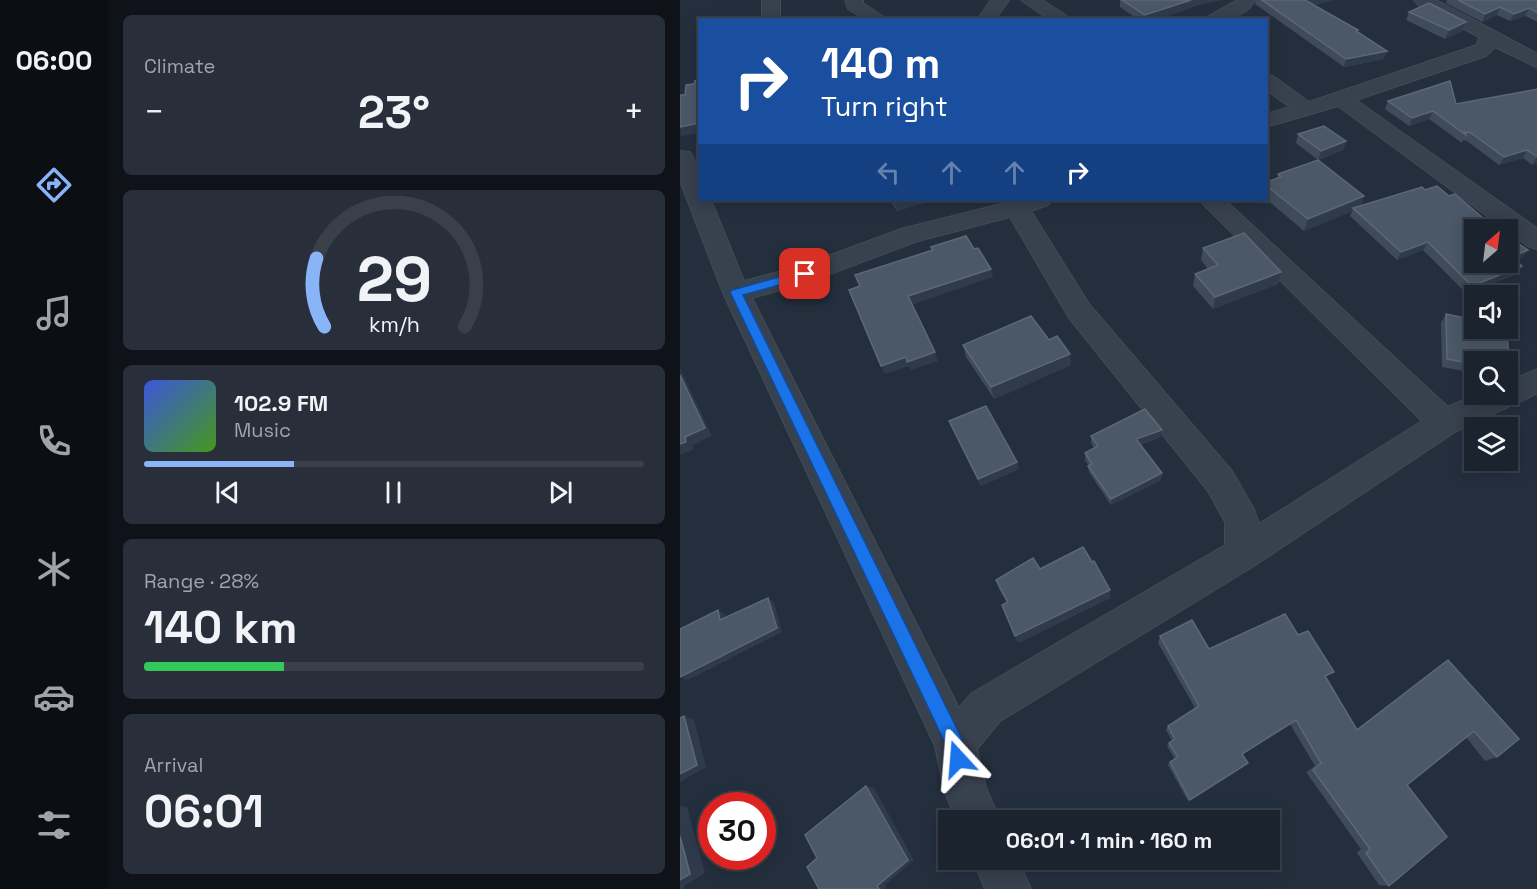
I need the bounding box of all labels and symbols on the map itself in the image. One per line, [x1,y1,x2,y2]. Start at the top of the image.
north arrow [1464,219,1518,273]
pin [779,248,830,299]
position arrow [926,727,990,791]
speed limit sign: 30 [698,792,776,870]

